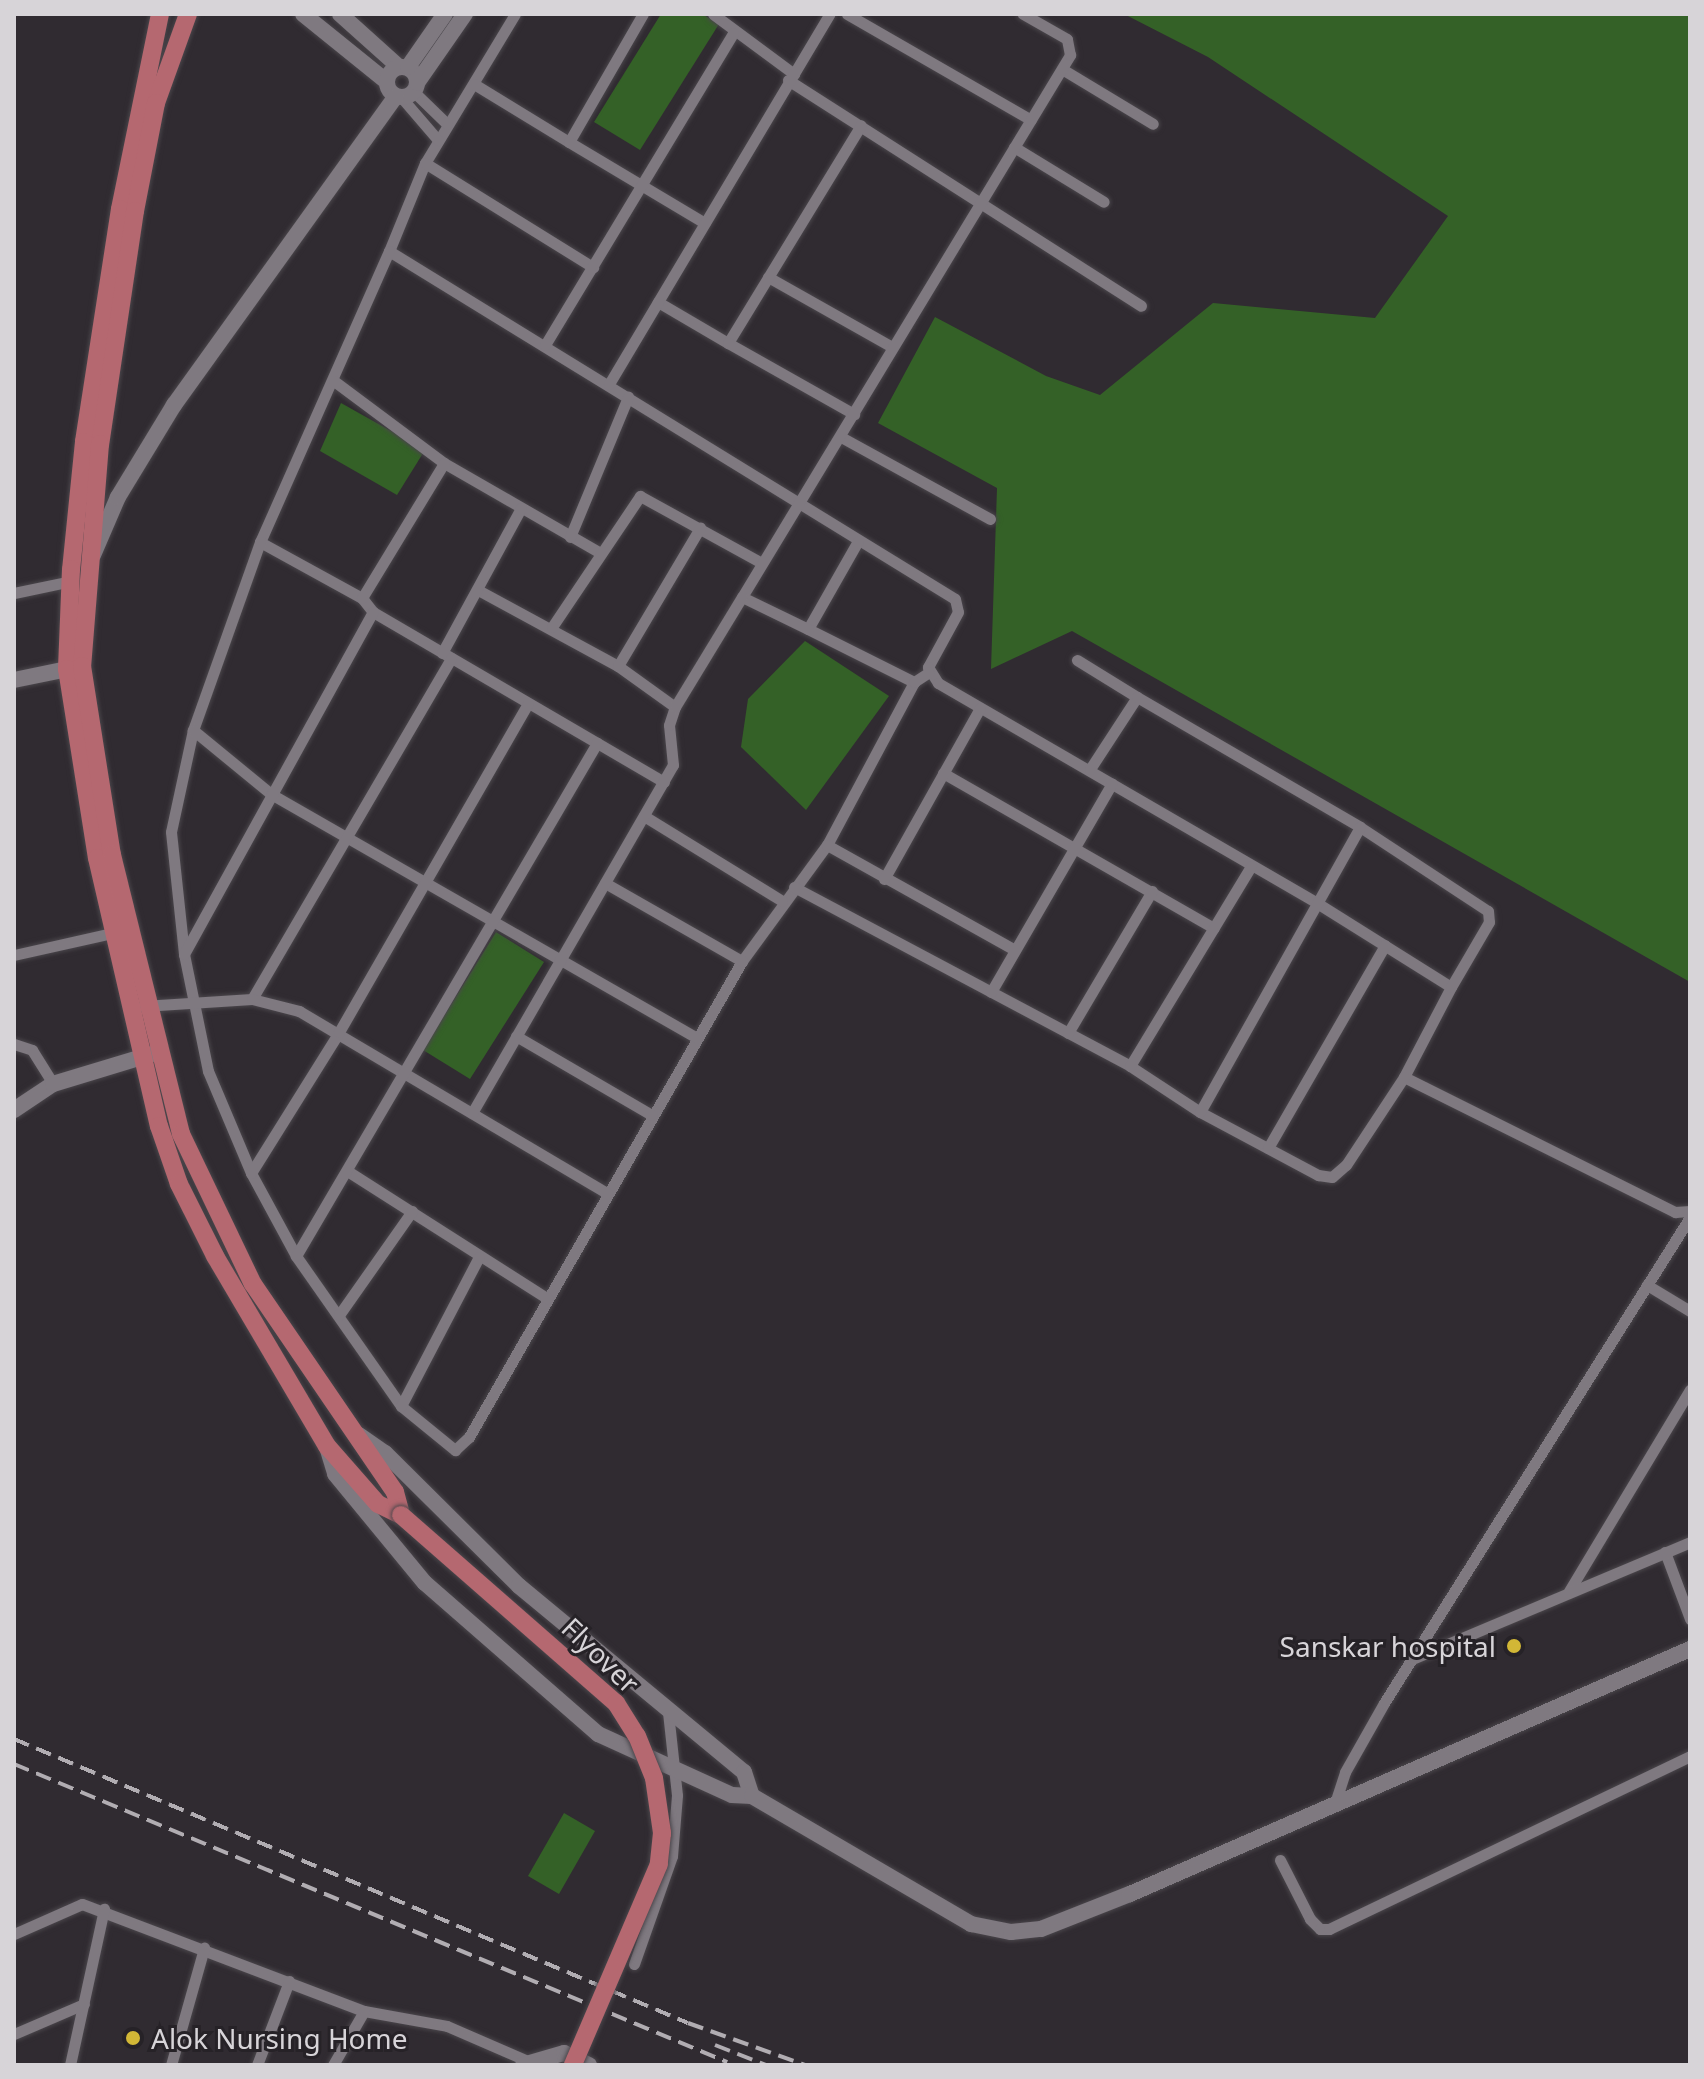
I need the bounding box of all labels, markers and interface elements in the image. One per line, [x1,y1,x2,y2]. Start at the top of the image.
street label: Flyover [556,1610,646,1700]
place label: Sanskar hospital [1280,1629,1496,1663]
marker: Sanskar hospital [1503,1635,1525,1657]
place label: Alok Nursing Home [151,2021,408,2055]
marker: Alok Nursing Home [122,2027,144,2049]

